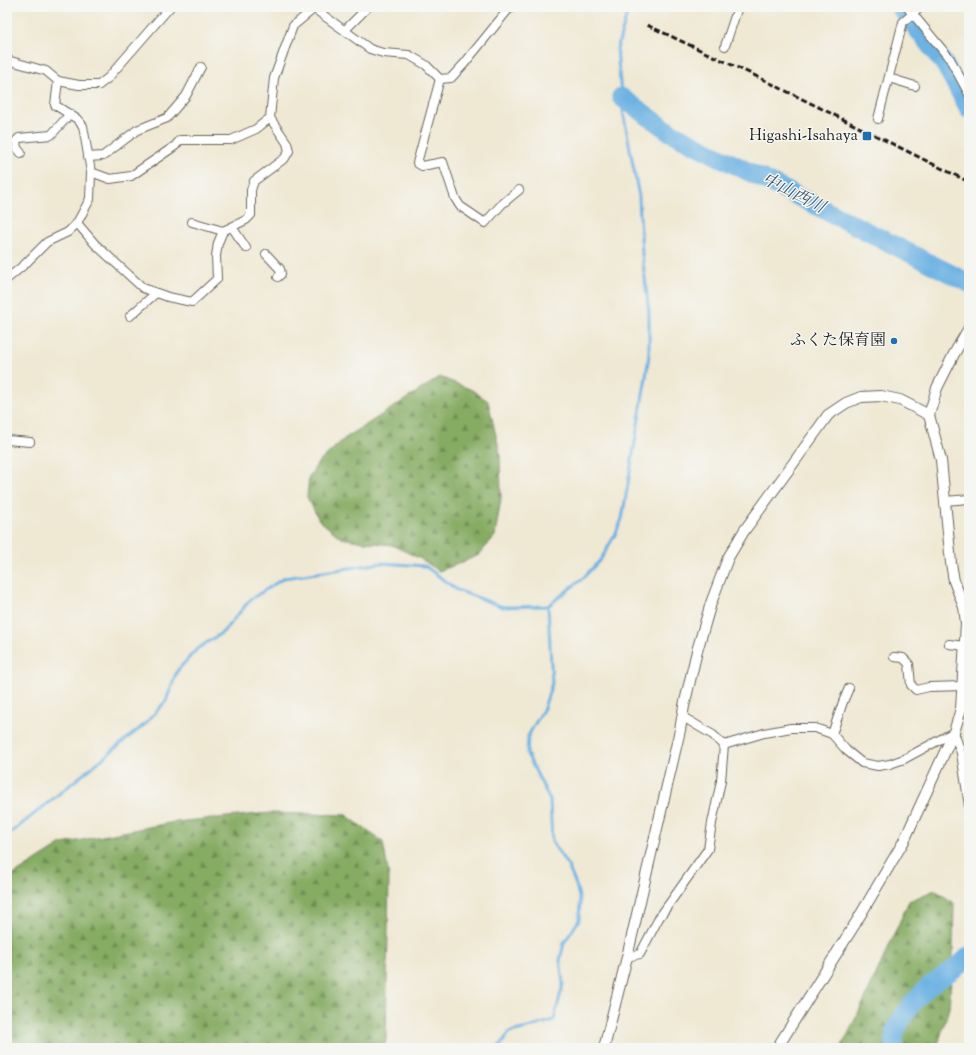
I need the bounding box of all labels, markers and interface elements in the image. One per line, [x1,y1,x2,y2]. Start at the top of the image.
place label: Higashi-Isahaya [749,125,859,148]
marker: Higashi-Isahaya [861,130,873,142]
water label: 中山西川 [757,168,831,221]
place label: ふくた保育園 [790,330,886,353]
marker: ふくた保育園 [889,336,899,346]

